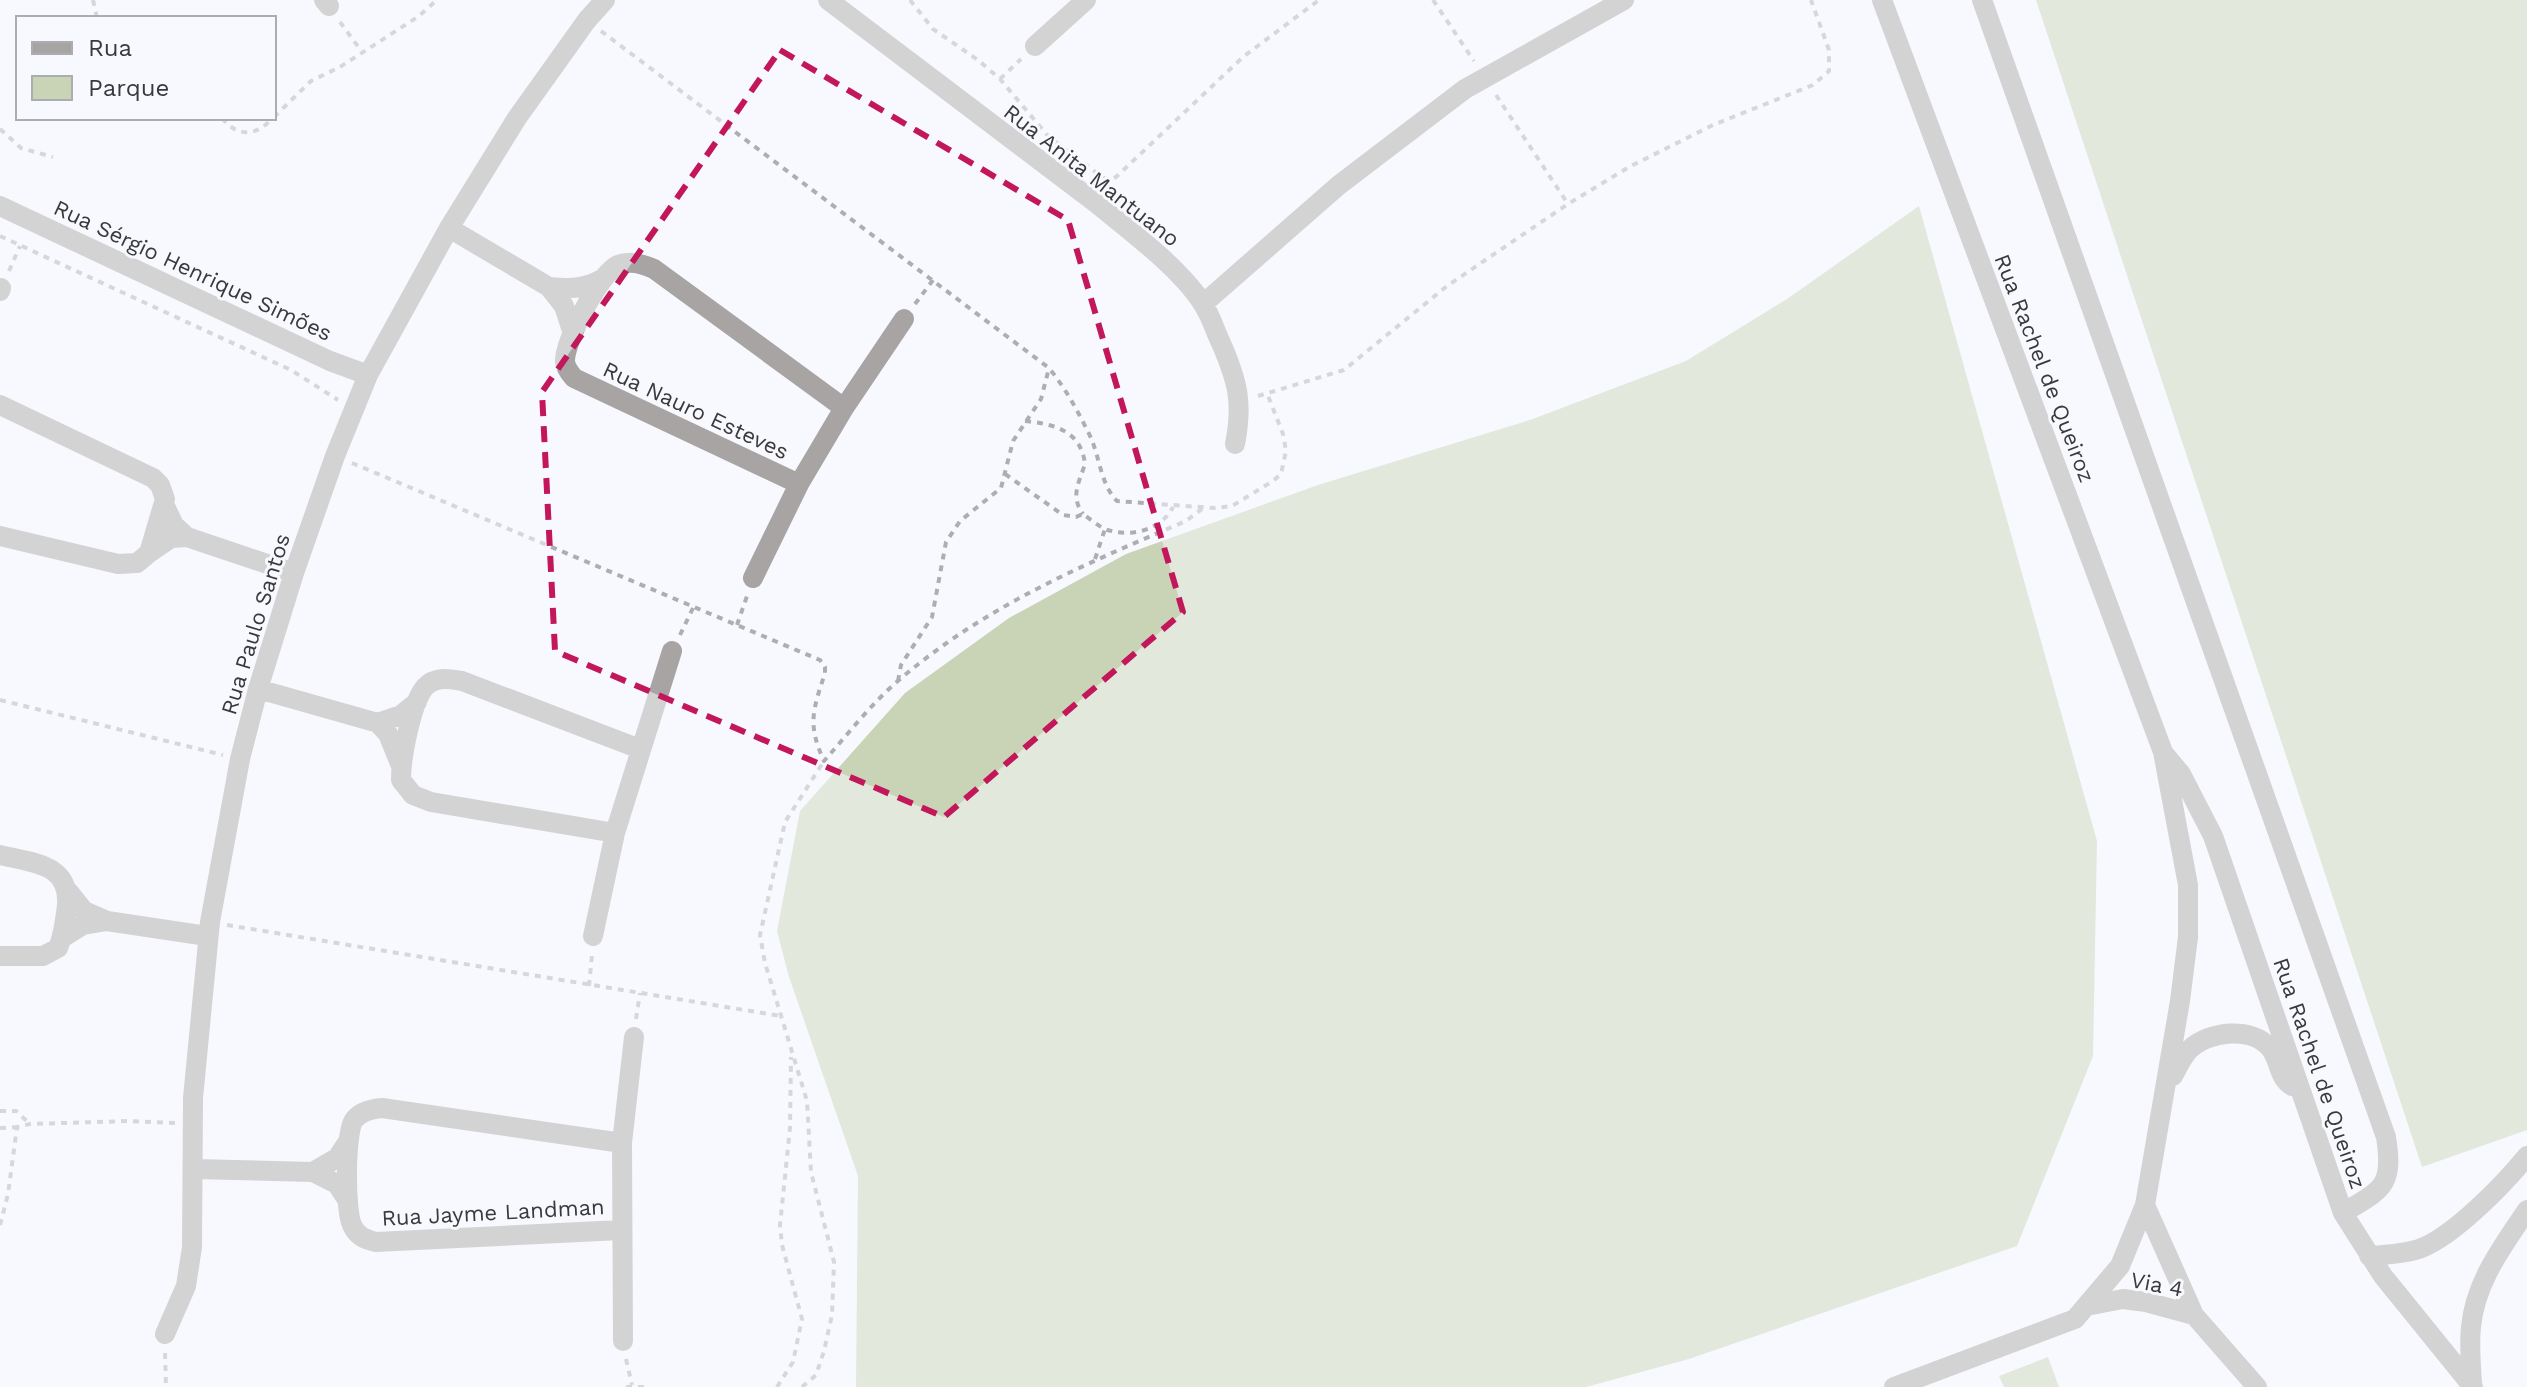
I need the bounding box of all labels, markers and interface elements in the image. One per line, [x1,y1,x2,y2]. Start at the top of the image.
legend [16,16,276,120]
text: Rua [88,34,132,62]
text: Parque [88,74,169,102]
street label: Rua Anita Mantuano [999,99,1184,252]
street label: Rua Sérgio Henrique Simões [50,195,336,346]
street label: Rua Rachel de Queiroz [1989,250,2100,486]
street label: Rua Nauro Esteves [599,356,792,464]
street label: Rua Paulo Santos [216,531,295,718]
street label: Rua Rachel de Queiroz [2268,954,2371,1192]
street label: Rua Jayme Landman [381,1194,605,1231]
street label: Via 4 [2129,1267,2185,1302]

